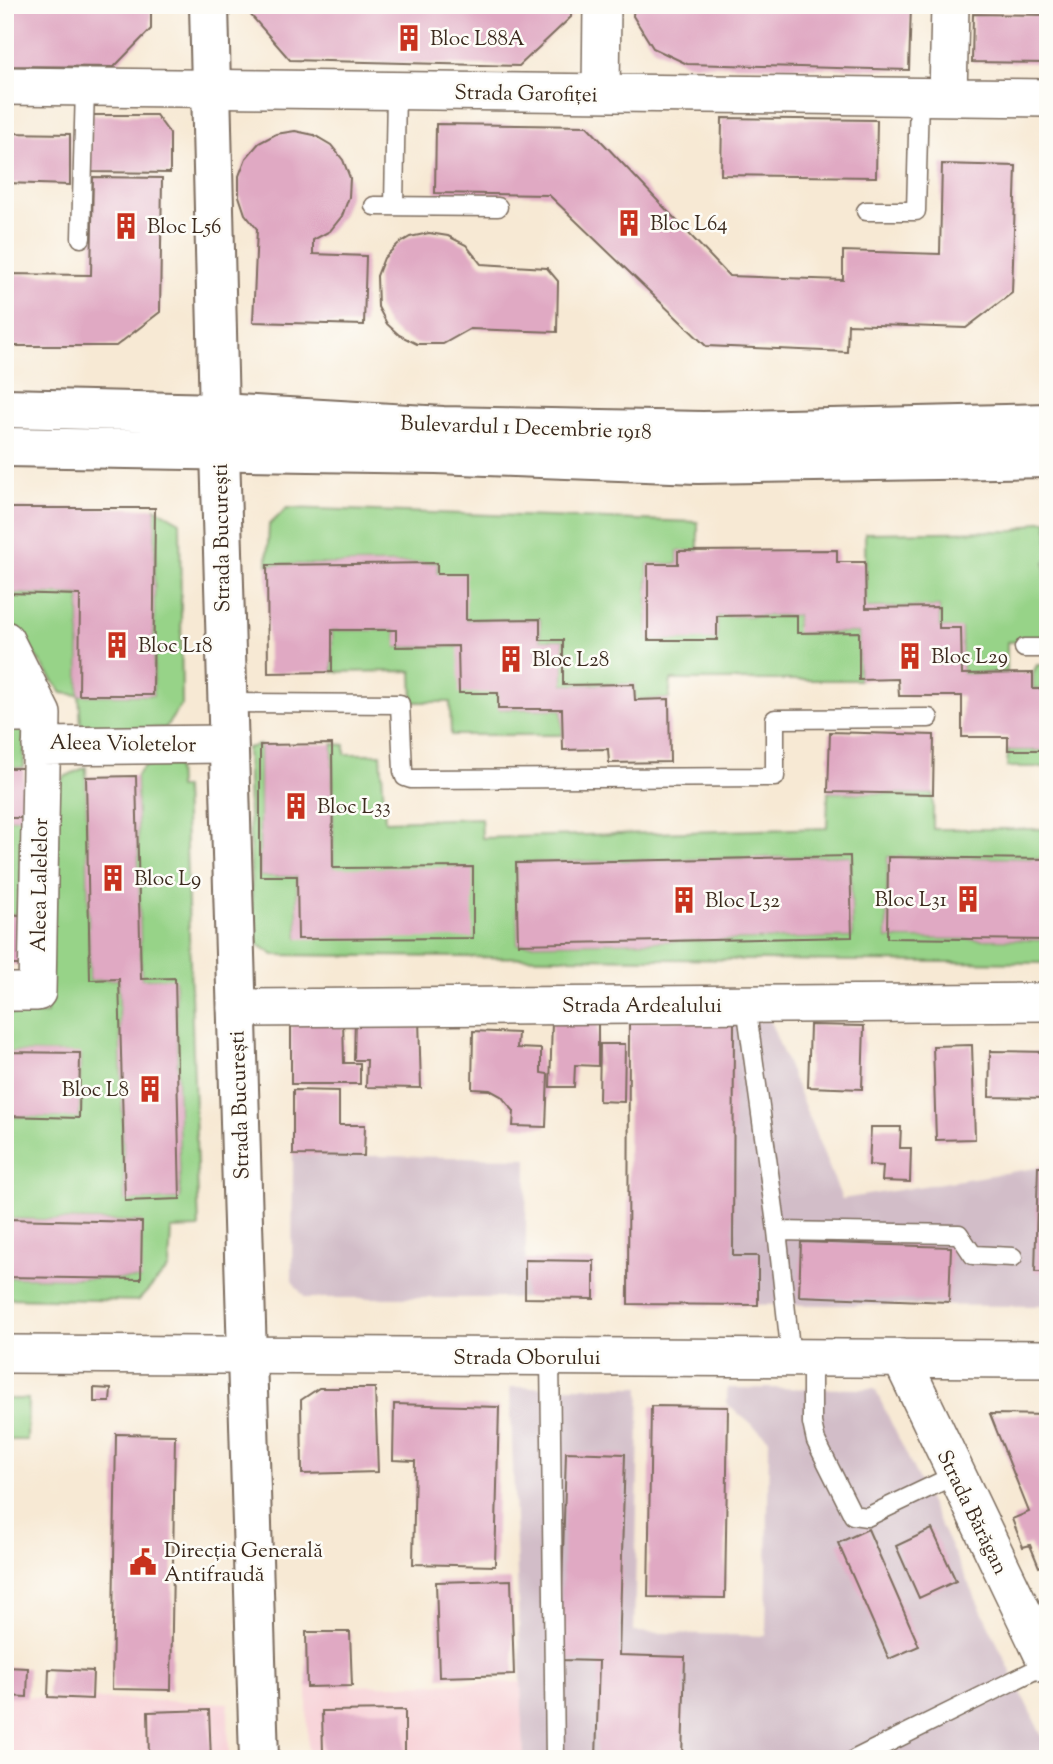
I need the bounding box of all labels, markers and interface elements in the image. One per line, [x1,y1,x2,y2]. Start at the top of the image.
building icon: Bloc L88A [394,23,424,53]
place label: Bloc L88A [430,25,525,55]
street label: Strada Garofiței [454,79,598,111]
building icon: Bloc L64 [614,208,644,238]
place label: Bloc L64 [650,210,728,240]
building icon: Bloc L56 [111,211,141,241]
place label: Bloc L56 [147,213,222,243]
street label: Bulevardul 1 Decembrie 1918 [400,410,652,448]
street label: Strada București [207,463,239,613]
building icon: Bloc L18 [102,630,132,660]
place label: Bloc L18 [138,632,213,662]
building icon: Bloc L29 [895,641,925,671]
place label: Bloc L29 [931,643,1008,673]
building icon: Bloc L28 [496,644,526,674]
place label: Bloc L28 [532,646,609,676]
street label: Aleea Violetelor [49,729,197,761]
building icon: Bloc L33 [281,791,311,821]
place label: Bloc L33 [317,793,391,823]
street label: Aleea Lalelelor [25,817,57,953]
building icon: Bloc L9 [98,863,128,893]
place label: Bloc L9 [134,865,201,895]
building icon: Bloc L31 [953,884,983,914]
building icon: Bloc L32 [669,885,699,915]
place label: Bloc L31 [874,886,947,916]
place label: Bloc L32 [705,887,780,917]
street label: Strada Ardealului [562,992,722,1022]
street label: Strada București [223,1030,259,1180]
building icon: Bloc L8 [135,1074,165,1104]
place label: Bloc L8 [62,1076,129,1106]
street label: Strada Oborului [453,1344,601,1374]
street label: Strada Bărăgan [928,1446,1014,1580]
place label: Direcția Generală Antifraudă [164,1537,323,1591]
public building icon: Direcția Generală Antifraudă [128,1547,158,1577]

